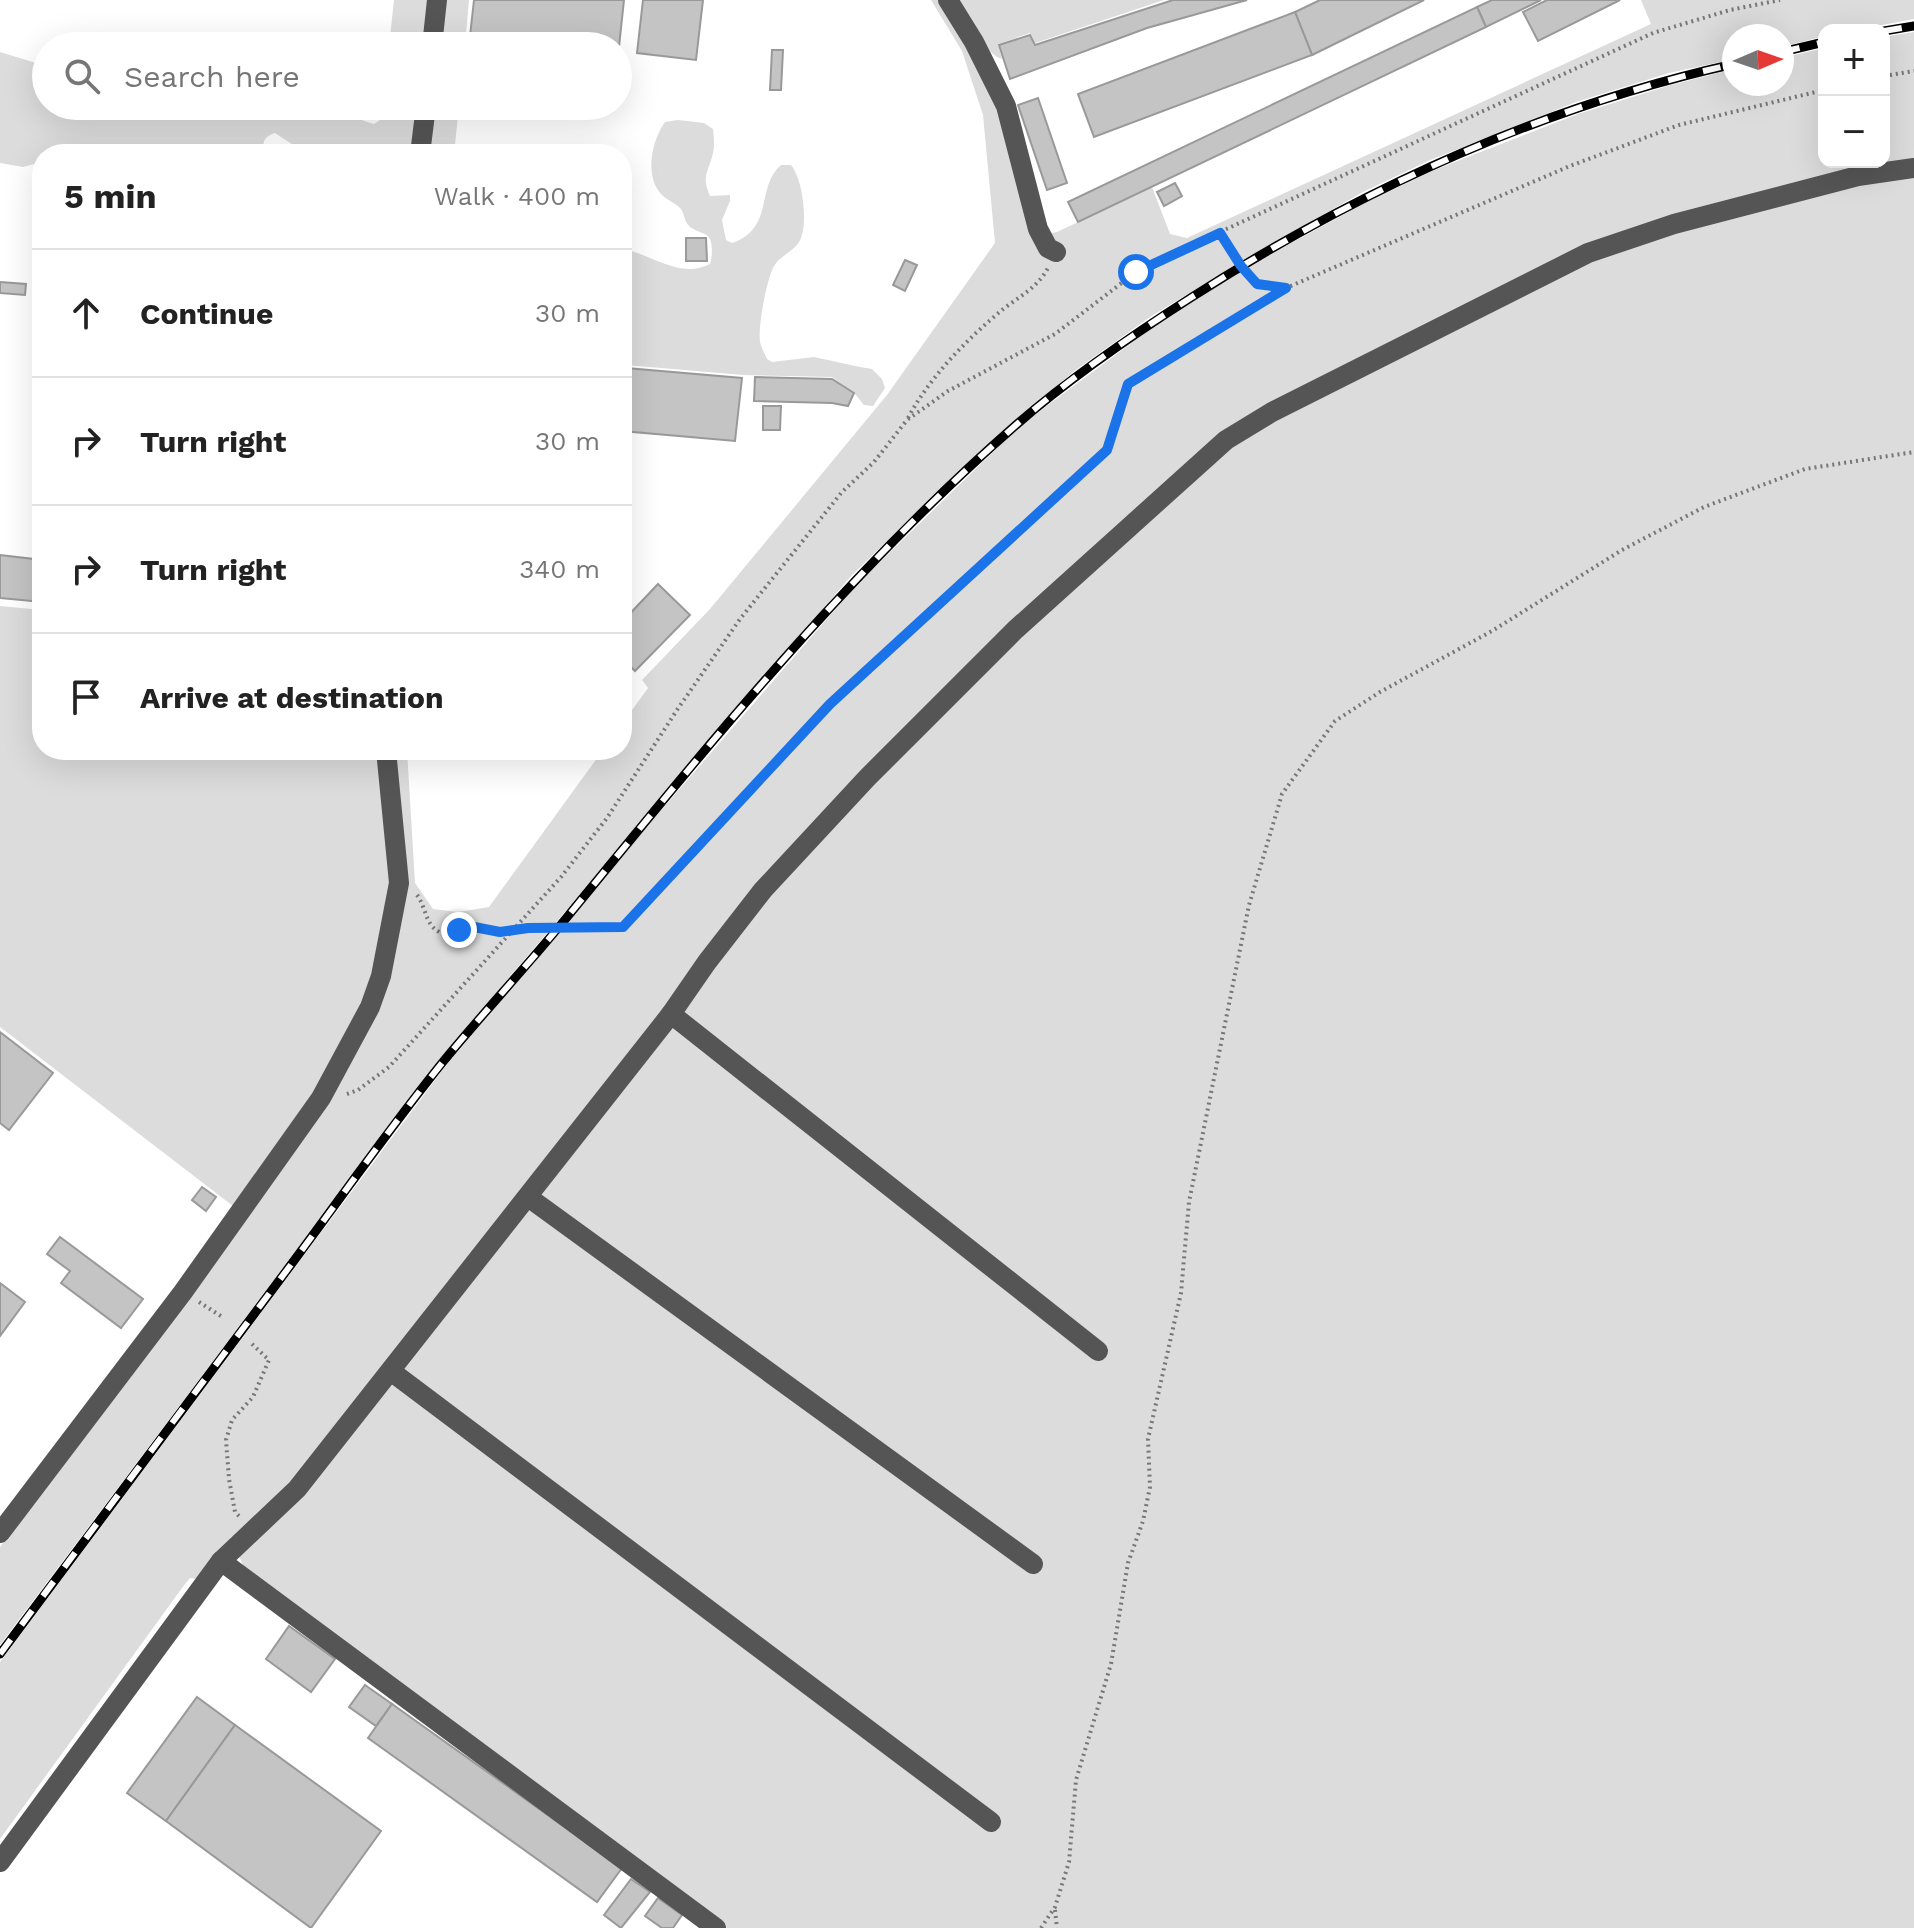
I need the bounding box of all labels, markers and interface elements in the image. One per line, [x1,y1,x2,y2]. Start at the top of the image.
north arrow [1722,24,1794,96]
map controls [1818,24,1890,168]
button: + [1818,24,1890,96]
search box [32,32,632,120]
icon: search [60,54,104,98]
text: Search here [124,59,300,94]
button: − [1818,96,1890,168]
text: 5 min [64,176,157,216]
text: Walk · 400 m [434,181,600,211]
route start [1118,254,1154,290]
icon: ahead [64,291,108,335]
text: Continue [140,296,273,331]
text: 30 m [535,298,600,328]
icon: right [64,419,108,463]
text: Turn right [140,424,286,459]
text: 30 m [535,426,600,456]
icon: right [64,547,108,591]
text: Turn right [140,552,286,587]
text: 340 m [519,554,600,584]
icon: arrive [64,675,108,719]
text: Arrive at destination [140,680,444,715]
route end [441,912,477,948]

